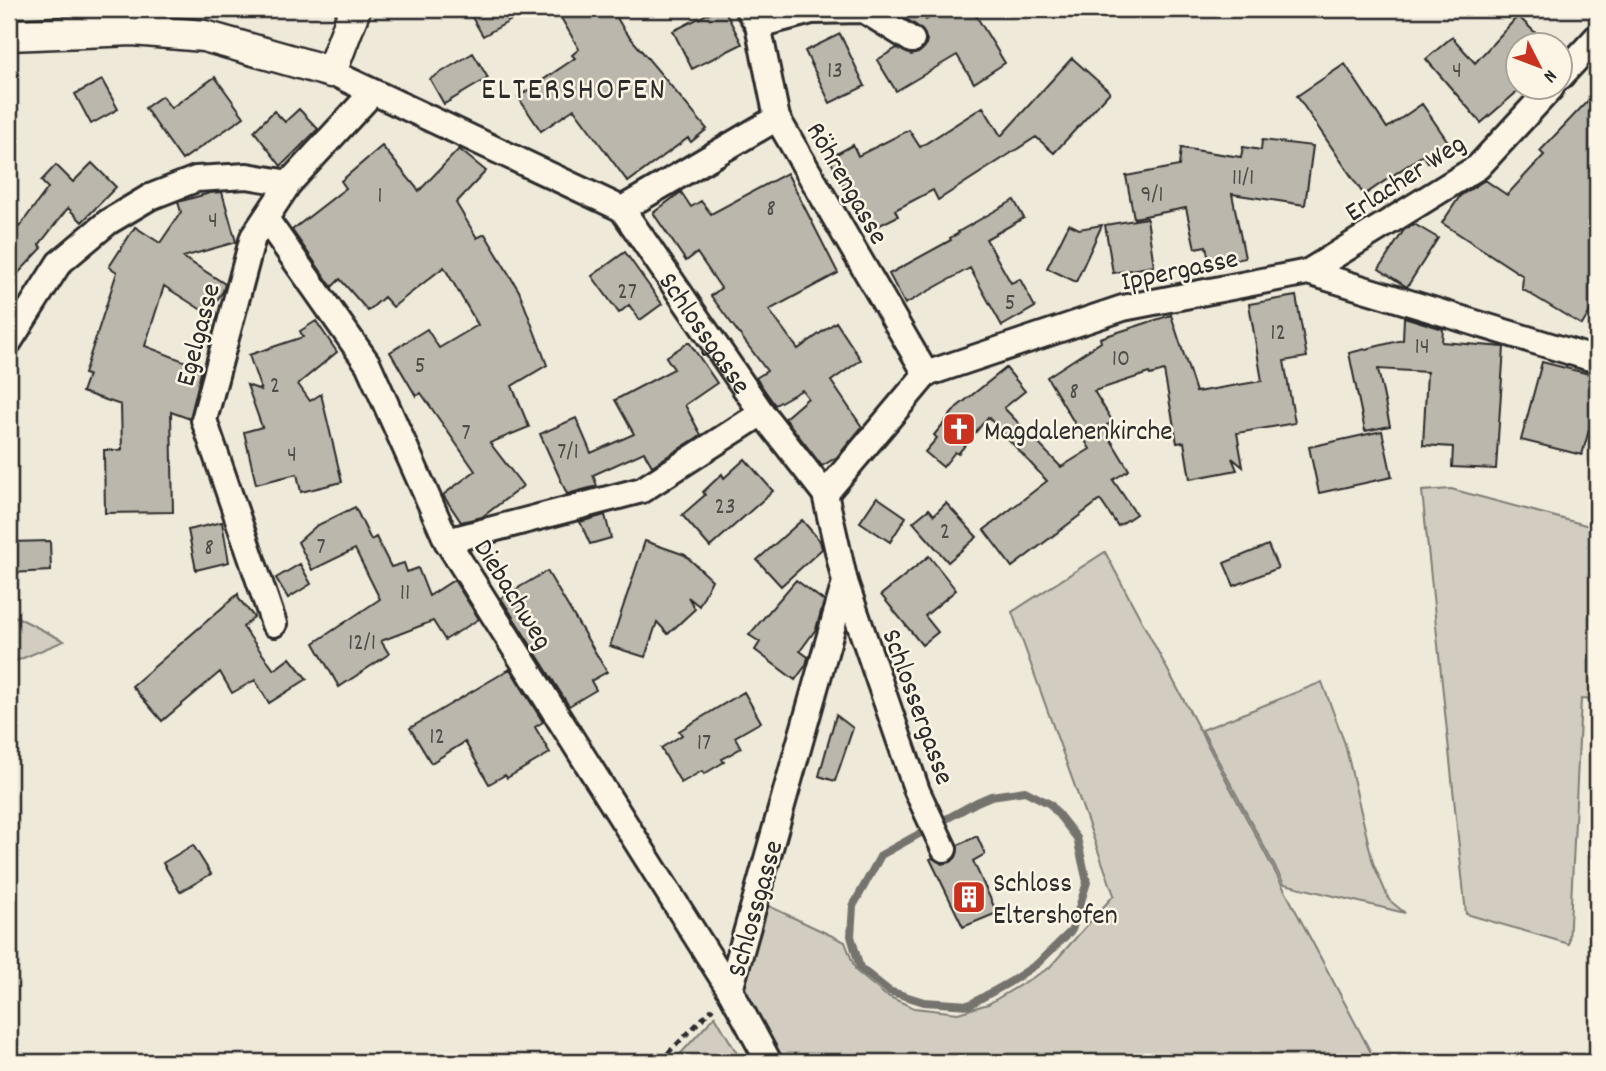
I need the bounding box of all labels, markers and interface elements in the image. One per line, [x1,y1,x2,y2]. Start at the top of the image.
north arrow [1504,32,1574,102]
house number: 13 [827,55,843,89]
house number: 4 [1452,55,1462,89]
text: N [1536,63,1562,88]
district label: ELTERSHOFEN [481,69,667,115]
street label: Röhrengasse [793,116,896,253]
street label: Erlacher Weg [1338,126,1475,234]
house number: 11/1 [1232,162,1254,196]
house number: 9/1 [1140,179,1164,213]
house number: 1 [377,180,383,214]
house number: 8 [766,193,776,227]
house number: 4 [208,205,218,239]
street label: Ippergasse [1118,241,1242,305]
street label: Schlossgasse [646,266,759,404]
house number: 27 [617,276,637,310]
street label: Egelgasse [168,279,234,391]
house number: 5 [1004,287,1016,321]
house number: 12 [1270,317,1286,351]
house number: 14 [1414,331,1430,365]
house number: 10 [1112,343,1130,377]
house number: 5 [414,350,426,384]
house number: 2 [270,370,280,404]
house number: 8 [1069,376,1079,410]
church icon: Magdalenenkirche [940,410,978,448]
place label: Magdalenenkirche [984,414,1173,454]
house number: 7 [461,417,471,451]
house number: 7/1 [557,436,579,470]
house number: 4 [287,439,297,473]
house number: 23 [714,491,736,525]
house number: 2 [940,516,950,550]
house number: 7 [316,531,326,565]
house number: 8 [204,532,214,566]
street label: Diebachweg [461,533,561,659]
house number: 11 [400,577,410,611]
street label: Schlossergasse [869,624,962,791]
house number: 12/1 [348,627,376,661]
house number: 12 [429,721,445,755]
house number: 17 [697,727,711,761]
street label: Schlossgasse [719,836,796,982]
place label: Schloss Eltershofen [993,866,1118,938]
building icon: Schloss Eltershofen [950,878,988,916]

